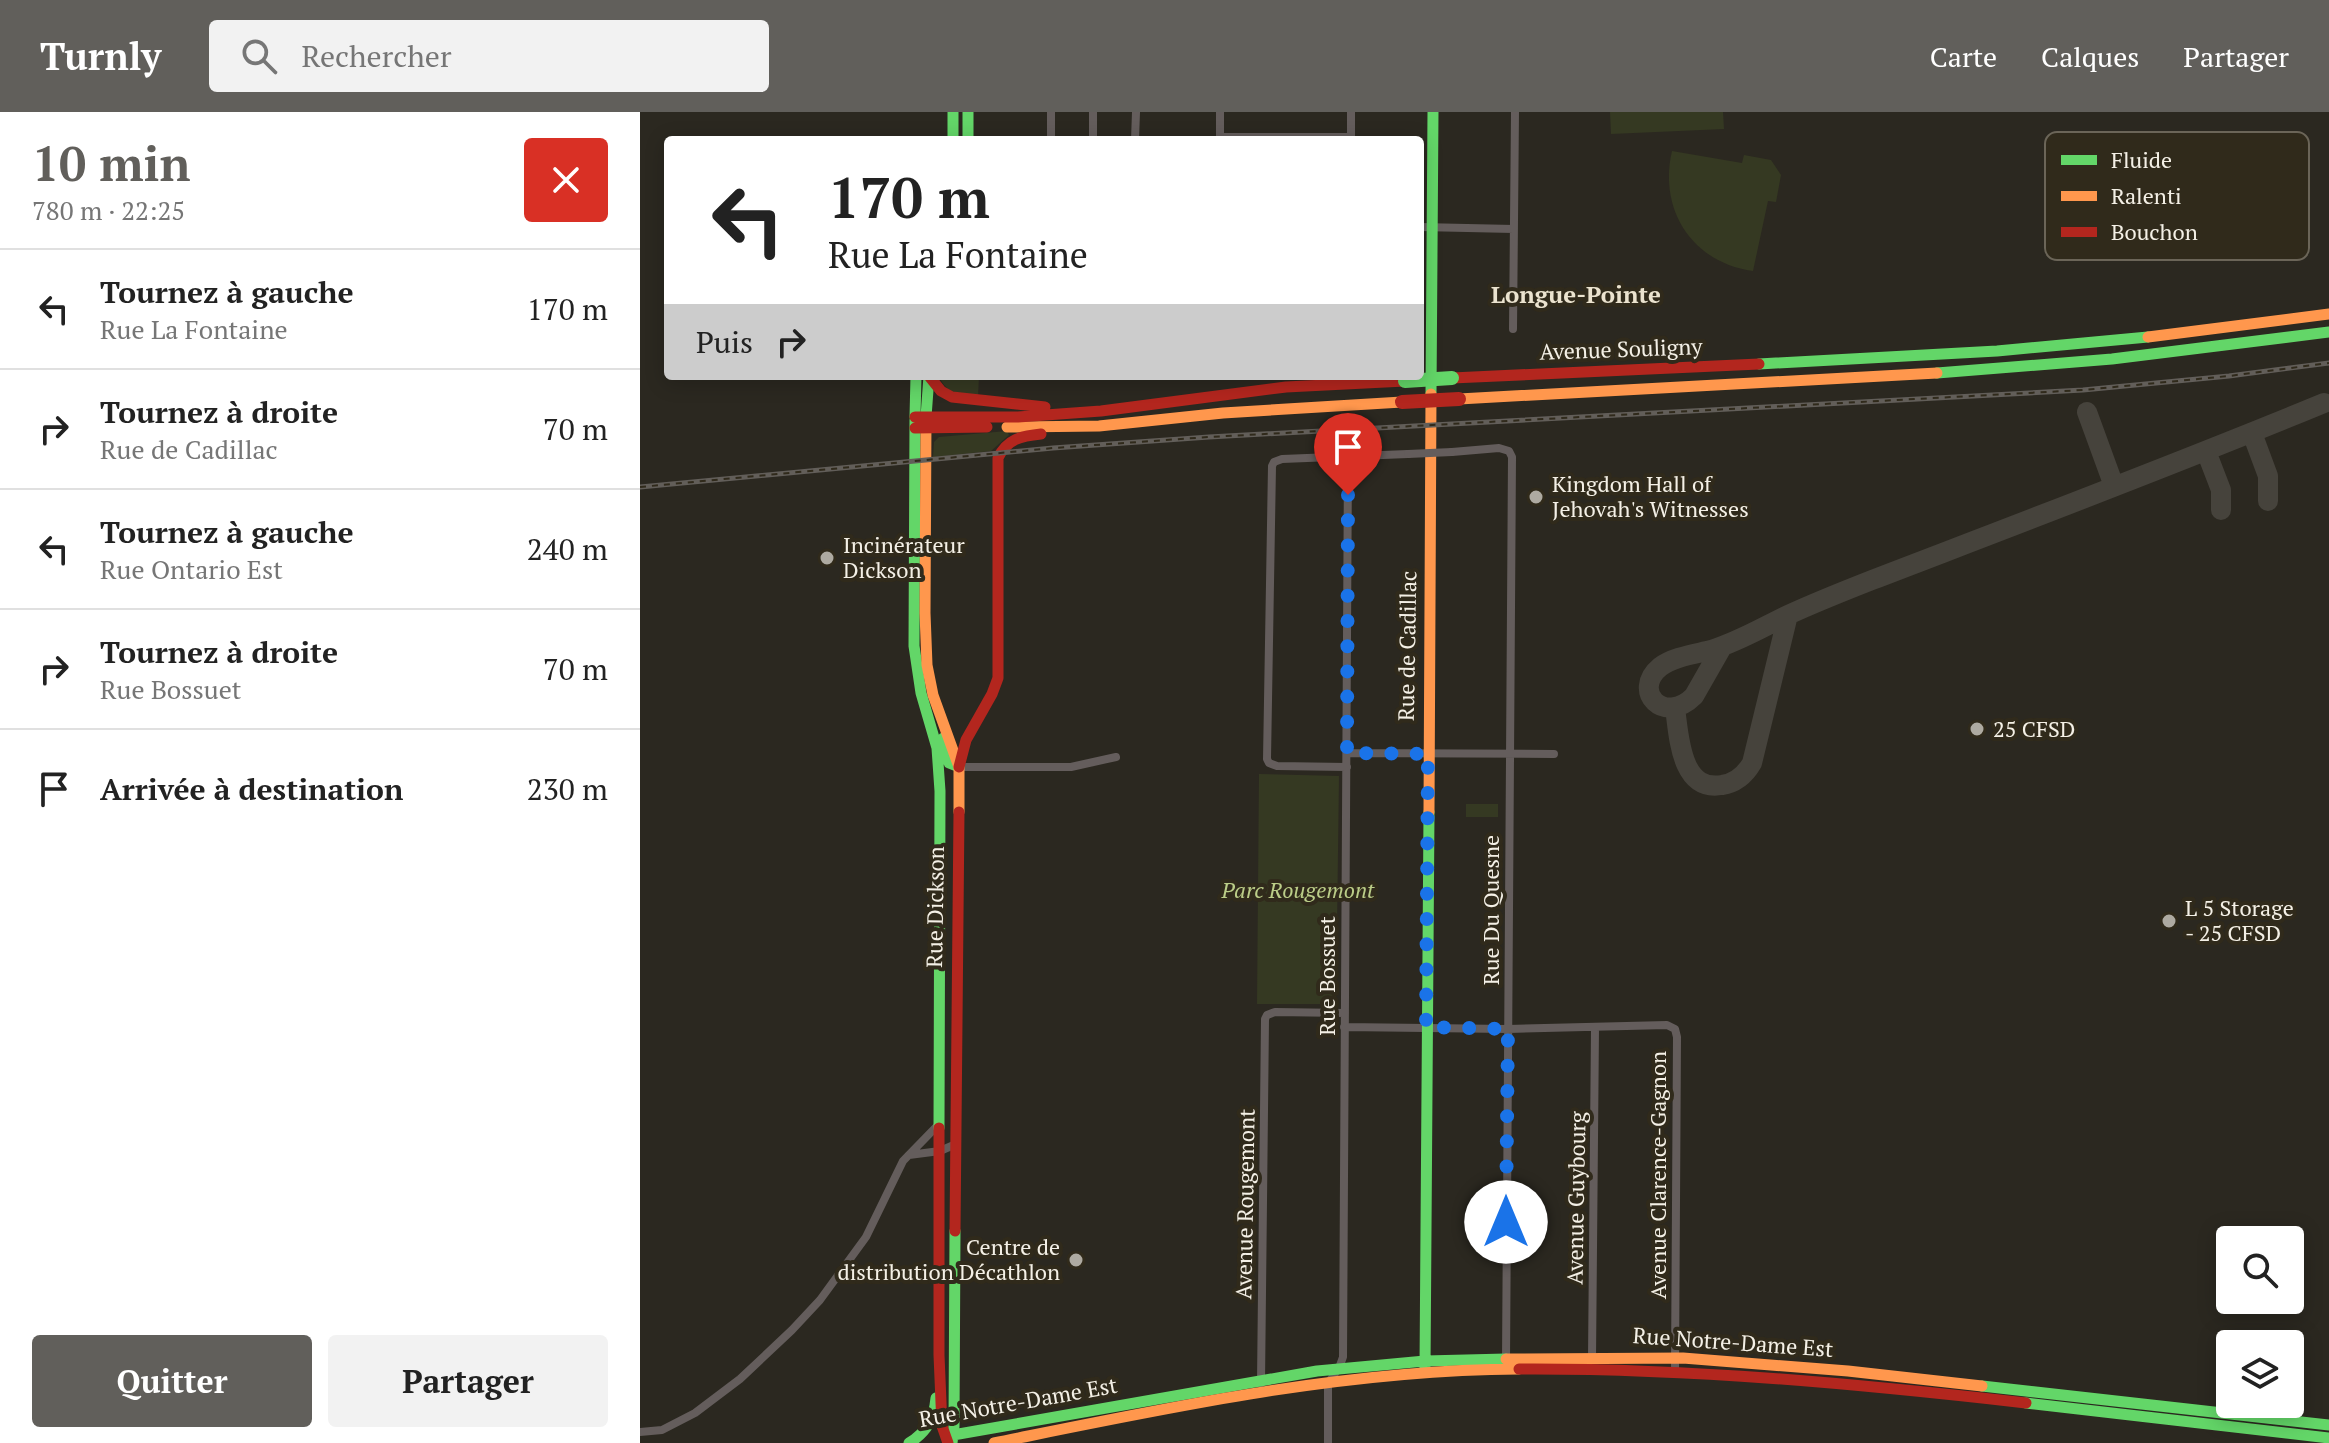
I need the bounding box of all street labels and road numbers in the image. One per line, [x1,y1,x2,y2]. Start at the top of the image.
street label: Avenue Souligny [1539,331,1704,366]
street label: Rue de Cadillac [1391,571,1422,721]
street label: Rue Du Quesne [1476,835,1505,985]
street label: Rue Dickson [919,846,950,968]
street label: Rue Bossuet [1312,916,1341,1036]
street label: Avenue Clarence-Gagnon [1643,1051,1672,1299]
street label: Avenue Rougemont [1228,1108,1261,1300]
street label: Avenue Guybourg [1559,1111,1592,1285]
street label: Rue Notre-Dame Est [1632,1320,1834,1363]
street label: Rue Notre-Dame Est [917,1370,1119,1433]

